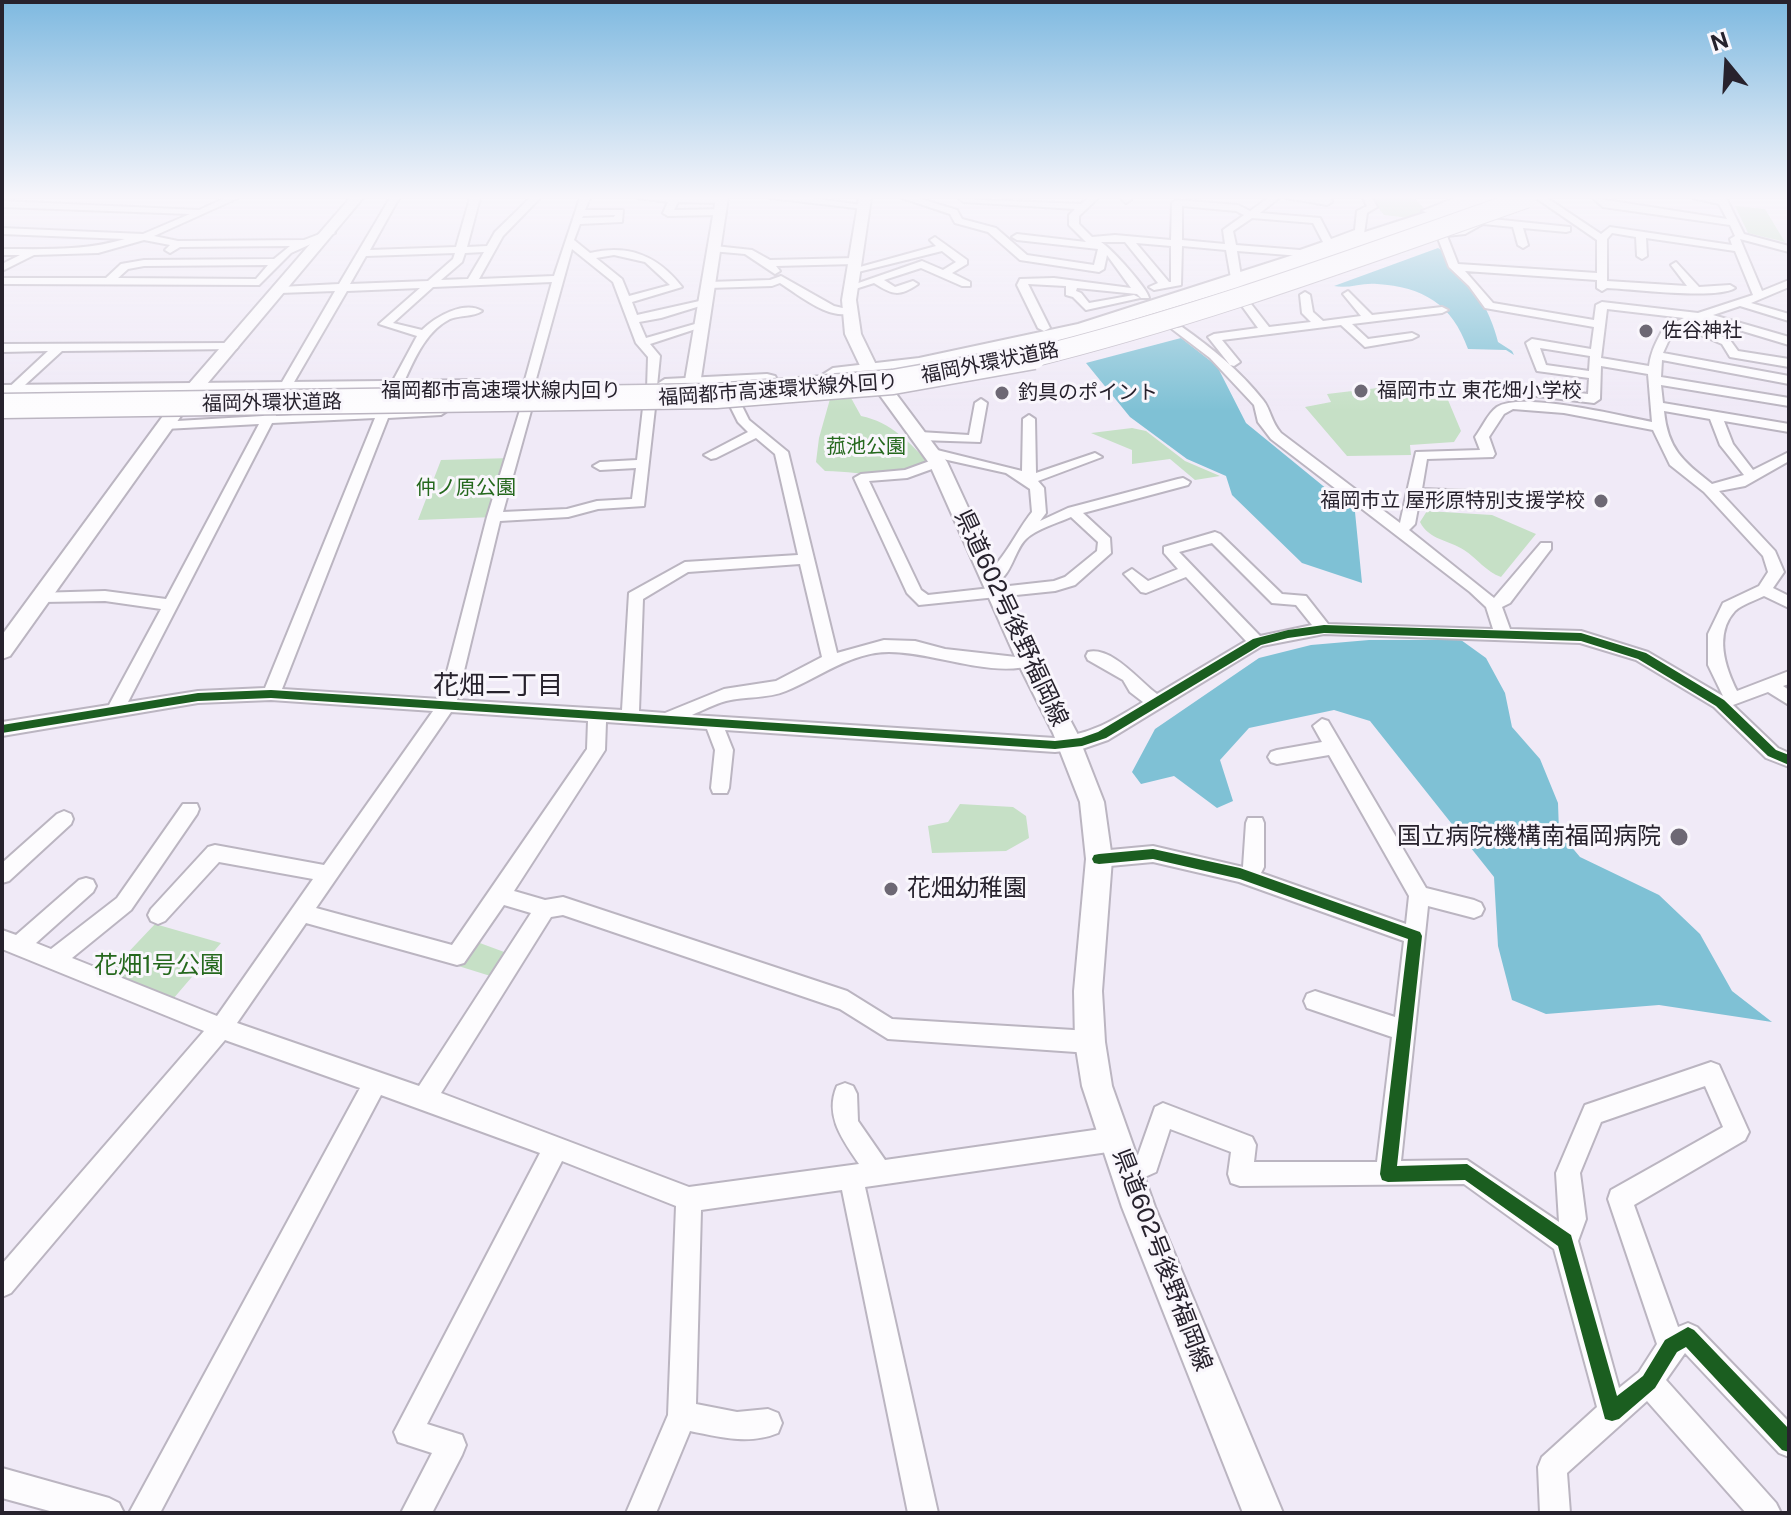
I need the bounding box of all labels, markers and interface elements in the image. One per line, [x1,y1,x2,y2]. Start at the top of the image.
north arrow [1687,24,1767,104]
text: N [1707,26,1732,56]
place label: 佐谷神社 [1662,319,1742,343]
marker: 佐谷神社 [1637,322,1655,340]
street label: 福岡外環状道路 [919,338,1061,388]
street label: 福岡都市高速環状線外回り [657,370,899,410]
street label: 福岡都市高速環状線内回り [381,379,621,403]
place label: 福岡市立 東花畑小学校 [1377,379,1582,403]
place label: 釣具のポイント [1018,381,1158,405]
marker: 福岡市立 東花畑小学校 [1352,382,1370,400]
marker: 釣具のポイント [993,384,1011,402]
street label: 福岡外環状道路 [202,390,342,416]
park label: 菰池公園 [826,435,906,459]
park label: 仲ノ原公園 [416,476,516,500]
place label: 福岡市立 屋形原特別支援学校 [1320,489,1585,513]
marker: 福岡市立 屋形原特別支援学校 [1592,492,1610,510]
street label: 県道602号後野福岡線 [948,505,1074,731]
district label: 花畑二丁目 [433,670,563,702]
place label: 国立病院機構南福岡病院 [1397,823,1661,851]
marker: 国立病院機構南福岡病院 [1668,826,1690,848]
place label: 花畑幼稚園 [907,875,1027,903]
marker: 花畑幼稚園 [882,880,900,898]
park label: 花畑1号公園 [94,952,224,980]
street label: 県道602号後野福岡線 [1106,1145,1218,1375]

